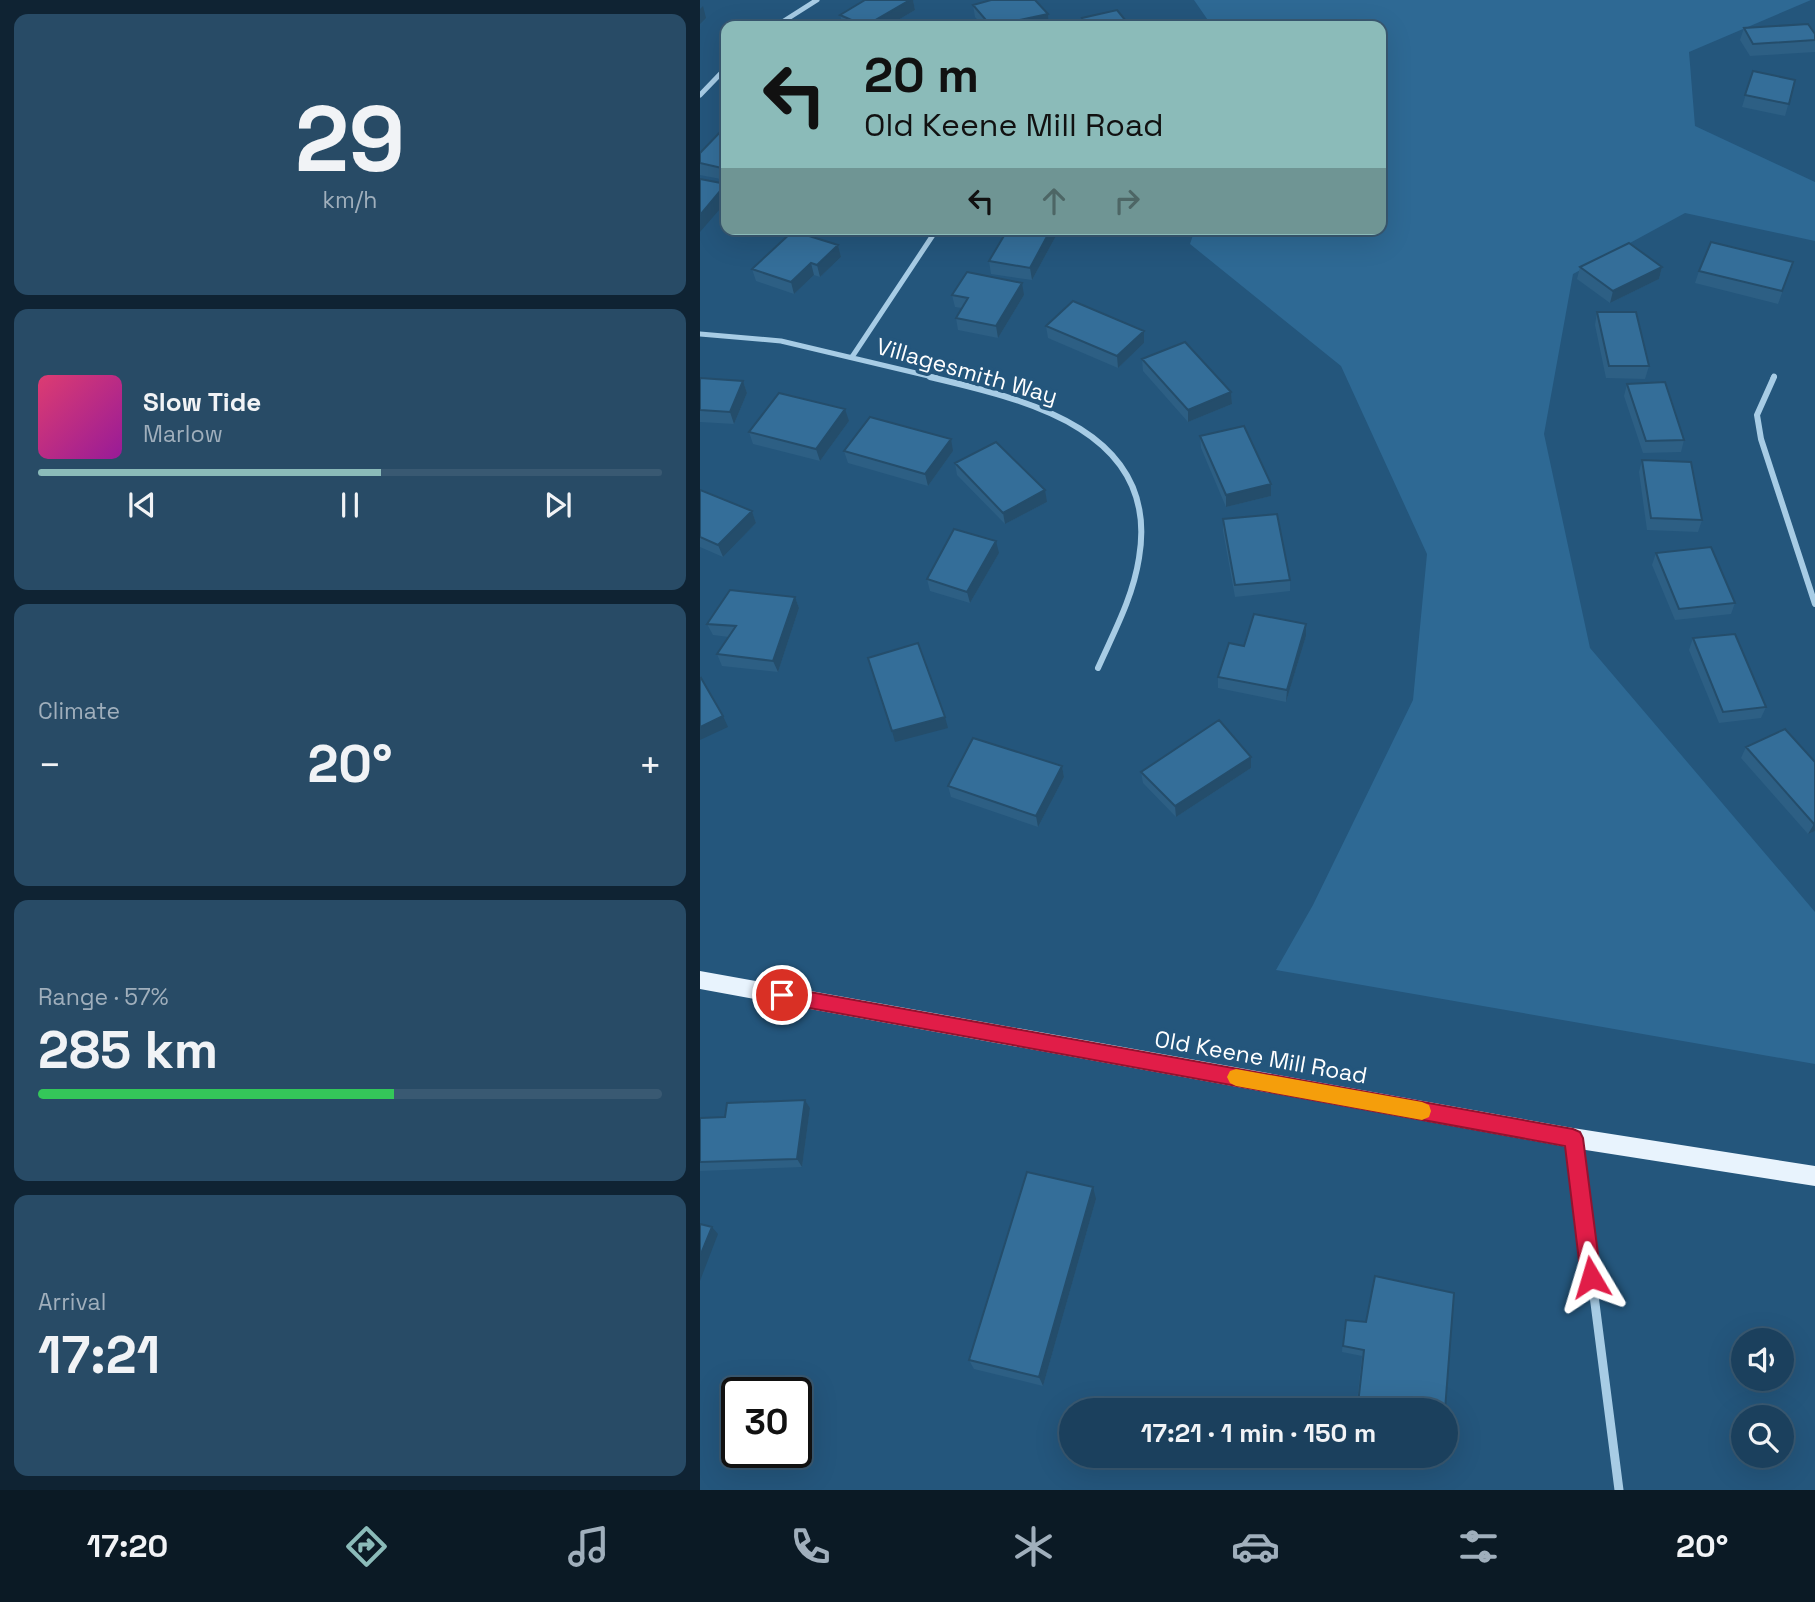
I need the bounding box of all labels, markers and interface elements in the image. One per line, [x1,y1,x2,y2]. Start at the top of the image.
text: 20 m [864,44,979,106]
icon: left [749,49,840,140]
text: 29 [295,81,405,198]
text: Old Keene Mill Road [864,105,1164,145]
icon: left [962,182,1000,220]
icon: ahead [1035,182,1073,220]
icon: right [1108,182,1146,220]
text: km/h [323,185,377,215]
street label: Villagesmith Way [873,331,1061,411]
text: Slow Tide [143,385,261,419]
text: Marlow [143,419,223,449]
icon: previous [123,486,161,524]
icon: pause [331,486,369,524]
icon: next [539,486,577,524]
text: Climate [38,696,120,726]
text: 20° [307,731,393,797]
text: − [38,741,62,789]
text: + [638,741,662,789]
pin [752,965,812,1025]
icon: arrive [763,976,801,1014]
text: Range · 57% [38,982,169,1012]
text: 285 km [38,1017,218,1083]
street label: Old Keene Mill Road [1152,1024,1370,1090]
position arrow [1554,1240,1628,1314]
text: Arrival [38,1287,106,1317]
text: 17:21 [38,1322,160,1388]
map controls [1731,1328,1794,1468]
button: sound [1731,1328,1794,1391]
speed limit sign: 30 [721,1377,812,1468]
button: search [1731,1405,1794,1468]
text: 17:21 · 1 min · 150 m [1141,1416,1376,1450]
icon: directions [342,1522,391,1571]
icon: music [564,1522,613,1571]
icon: phone [786,1522,835,1571]
icon: climate [1009,1522,1058,1571]
icon: car [1231,1522,1280,1571]
icon: filters [1454,1522,1503,1571]
text: 17:20 [87,1526,168,1566]
text: 20° [1676,1526,1728,1566]

